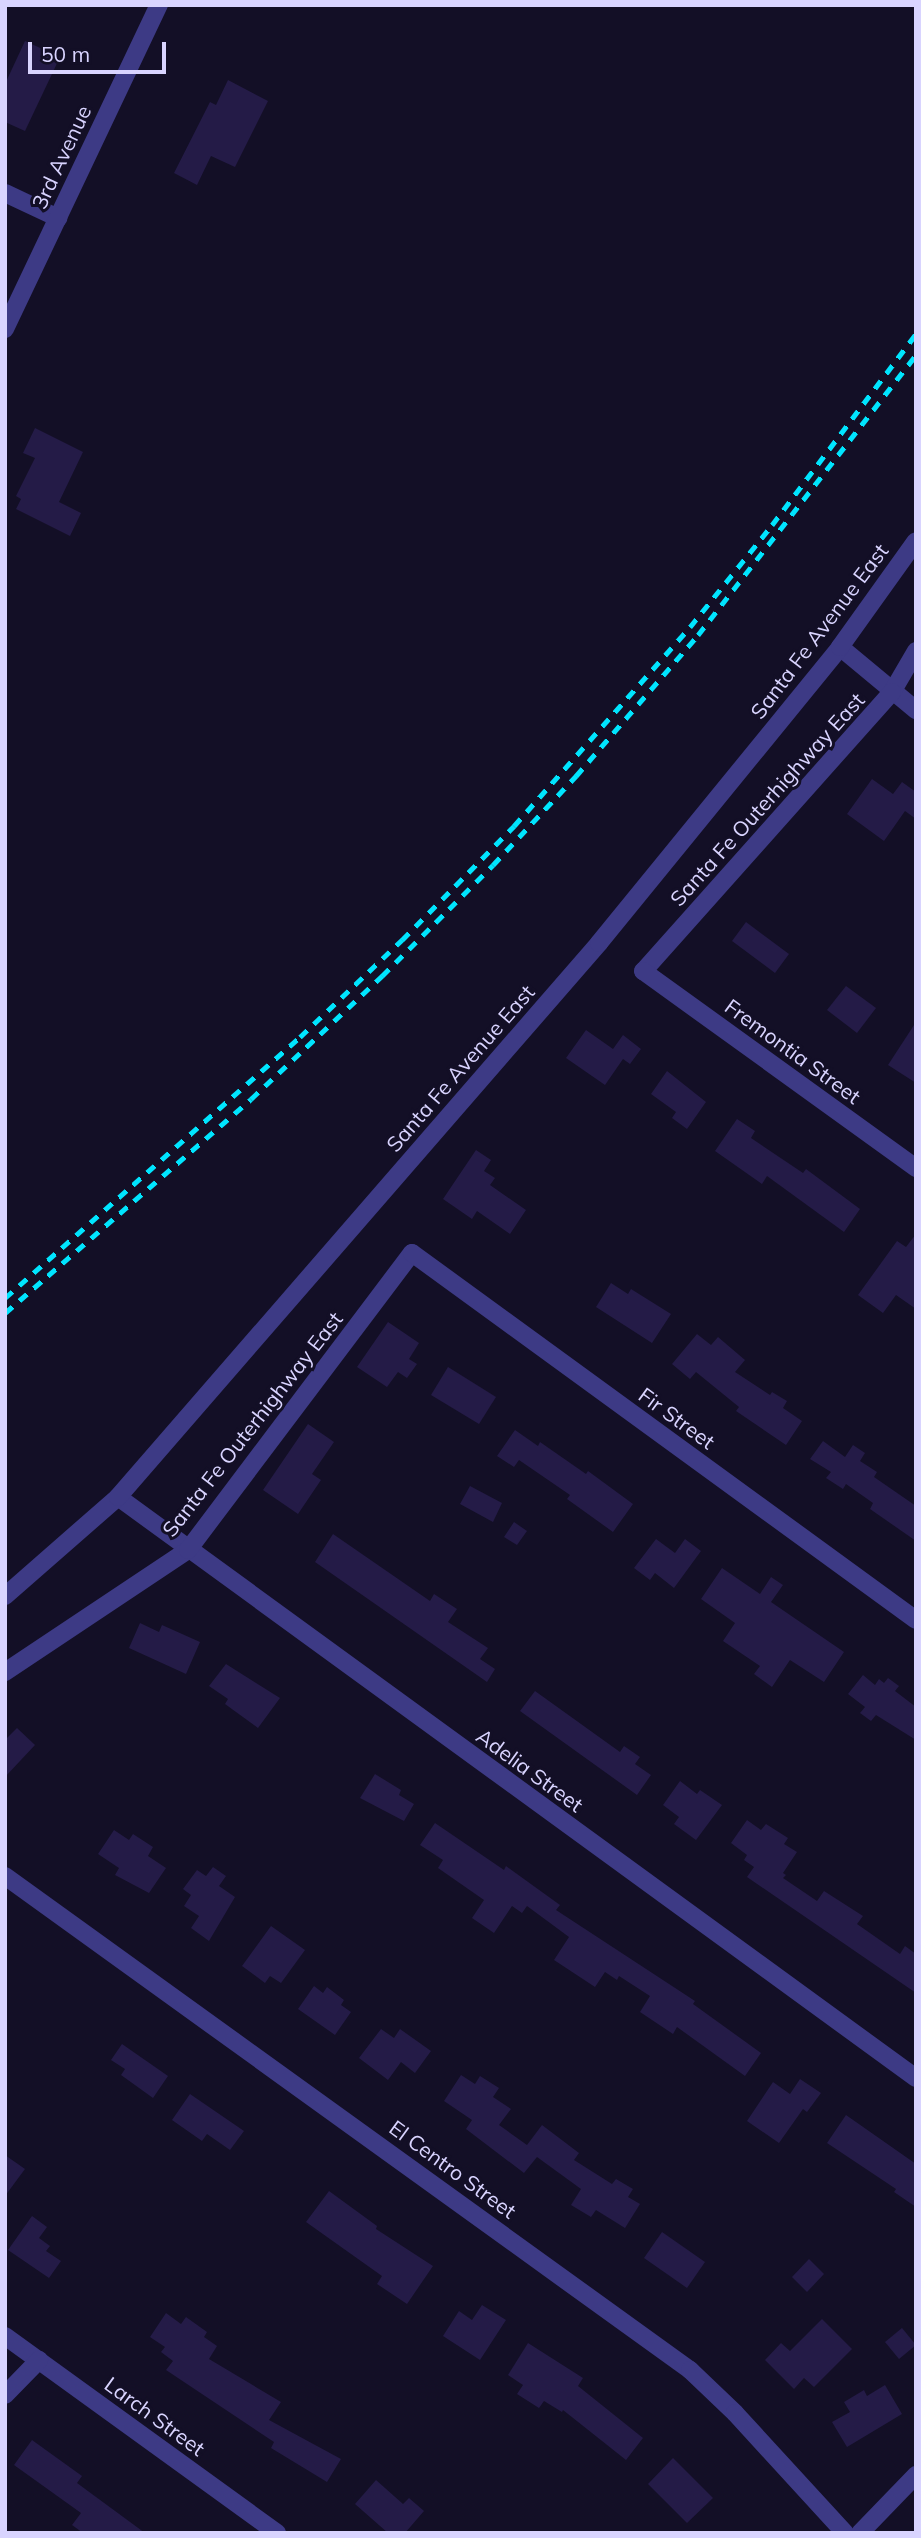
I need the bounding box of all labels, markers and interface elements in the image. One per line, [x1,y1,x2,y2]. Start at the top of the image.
scale bar [32,28,170,72]
text: 50 m [41,41,90,67]
street label: 3rd Avenue [26,101,96,213]
street label: Santa Fe Avenue East [745,538,893,724]
street label: Santa Fe Outerhighway East [665,687,869,911]
street label: Santa Fe Avenue East [381,979,539,1157]
street label: Fremontia Street [720,993,866,1109]
street label: Santa Fe Outerhighway East [156,1307,348,1541]
street label: Fir Street [634,1382,720,1454]
street label: Adelia Street [472,1723,588,1817]
street label: El Centro Street [385,2115,521,2223]
street label: Larch Street [100,2371,210,2461]

